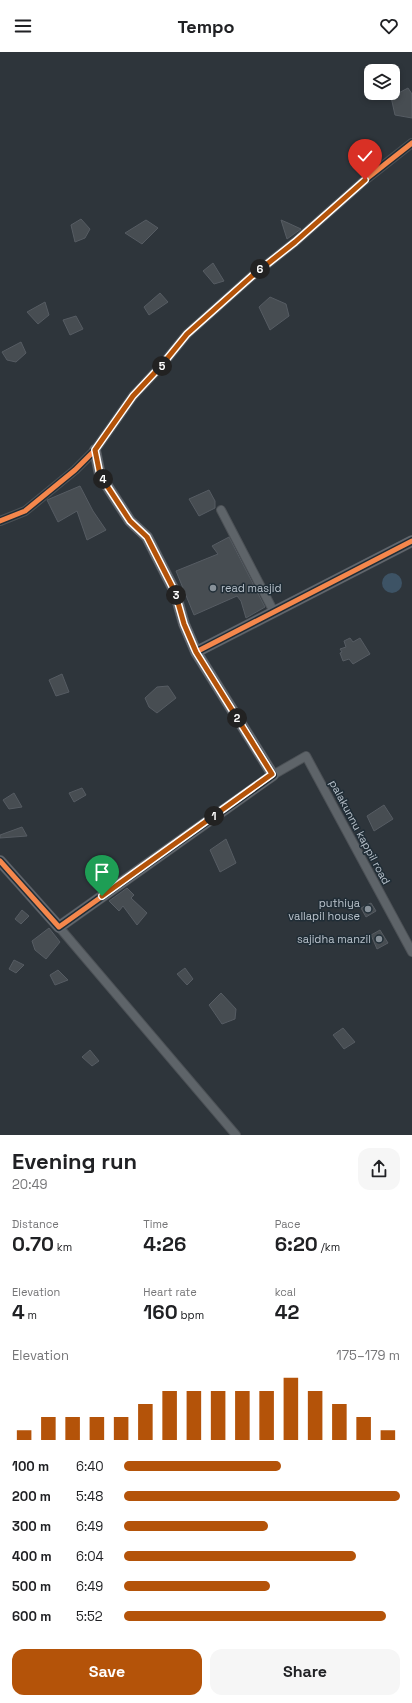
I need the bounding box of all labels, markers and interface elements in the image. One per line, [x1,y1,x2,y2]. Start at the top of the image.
icon: menu [12,15,34,37]
text: Tempo [177,15,235,38]
icon: heart [378,15,400,37]
map controls [364,64,400,100]
button: layers [364,64,400,100]
pin [348,139,382,180]
icon: check [354,145,376,167]
pin: 6 [250,259,270,279]
text: 6 [257,262,263,276]
pin: 5 [152,356,172,376]
text: 5 [159,359,165,373]
pin: 4 [93,469,113,489]
text: 4 [100,472,107,486]
place label: read masjid [221,581,282,595]
marker: read masjid [208,583,218,593]
pin: 3 [166,585,186,605]
text: 3 [173,588,179,602]
pin: 2 [227,708,247,728]
text: 2 [234,711,240,725]
street label: palakunnu kappil road [326,777,394,887]
pin: 1 [204,806,224,826]
text: 1 [212,809,216,823]
pin [85,855,119,896]
icon: arrive [91,861,113,883]
place label: puthiya vallapil house [288,896,361,923]
marker: puthiya vallapil house [363,904,373,914]
place label: sajidha manzil [297,932,371,946]
marker: sajidha manzil [374,934,384,944]
text: Evening run [12,1147,137,1175]
button: share [358,1148,400,1190]
text: 20:49 [12,1176,48,1193]
text: Distance [12,1217,59,1231]
text: Time [143,1217,168,1231]
text: Pace [275,1217,300,1231]
text: 0.70 [12,1231,54,1257]
text: 4:26 [143,1231,186,1257]
text: 6:20 [275,1231,318,1257]
text: km [54,1240,72,1254]
text: /km [318,1240,340,1254]
text: Elevation [12,1285,60,1299]
text: Heart rate [143,1285,197,1299]
text: kcal [275,1285,296,1299]
text: 4 [12,1299,25,1325]
text: 160 [143,1299,178,1325]
text: 42 [275,1299,299,1325]
text: m [25,1308,37,1322]
text: bpm [178,1308,204,1322]
text: Elevation [12,1347,69,1364]
text: 175–179 m [336,1347,400,1364]
text: 100 m [12,1458,49,1475]
text: 6:40 [76,1458,104,1475]
text: 200 m [12,1488,51,1505]
text: 5:48 [76,1488,103,1505]
text: 300 m [12,1518,51,1535]
text: 6:49 [76,1518,103,1535]
text: 400 m [12,1548,52,1565]
text: 6:04 [76,1548,104,1565]
text: 500 m [12,1578,51,1595]
text: 6:49 [76,1578,103,1595]
text: 600 m [12,1608,51,1625]
text: 5:52 [76,1608,103,1625]
button: Save [12,1649,202,1695]
button: Share [210,1649,400,1695]

